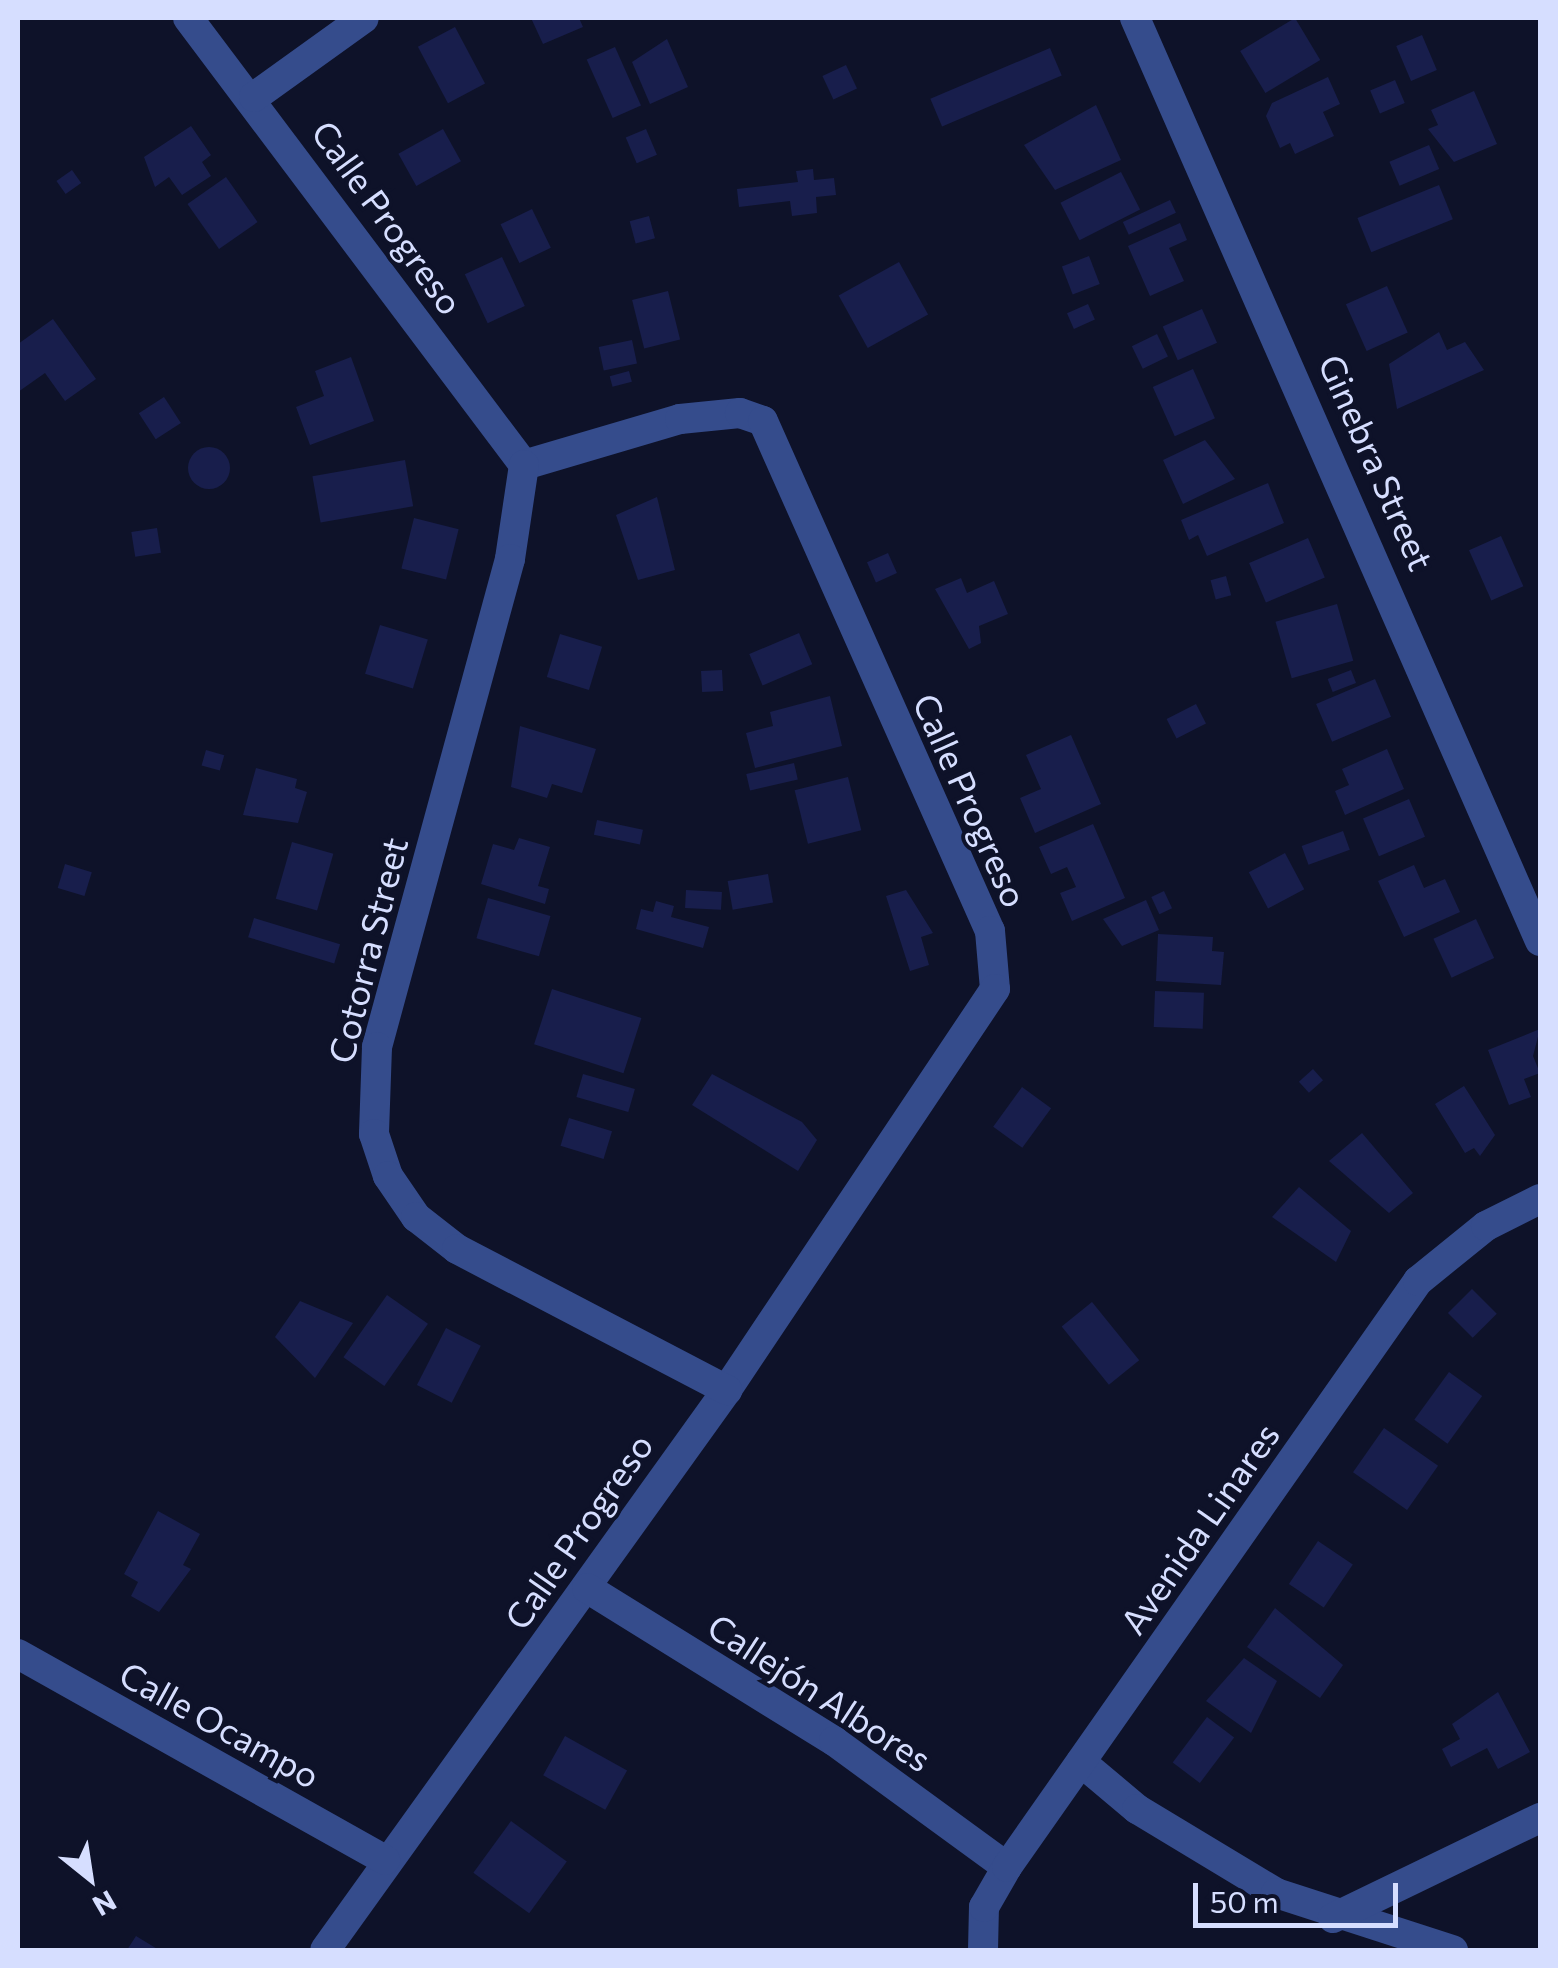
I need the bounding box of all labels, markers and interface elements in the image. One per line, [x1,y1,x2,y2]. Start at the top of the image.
street label: Calle Progreso [304,112,472,322]
street label: Ginebra Street [1311,348,1443,576]
street label: Calle Progreso [905,687,1037,913]
street label: Cotorra Street [319,833,415,1067]
street label: Avenida Linares [1111,1414,1287,1642]
street label: Calle Progreso [495,1425,661,1637]
street label: Callejón Albores [701,1604,939,1780]
street label: Calle Ocampo [113,1652,327,1796]
north arrow [40,1828,140,1928]
scale bar [1198,1863,1403,1925]
text: 50 m [1210,1882,1279,1919]
text: N [87,1884,123,1924]

